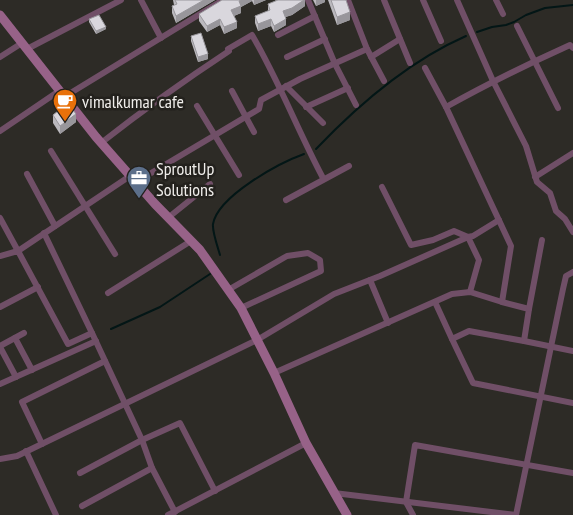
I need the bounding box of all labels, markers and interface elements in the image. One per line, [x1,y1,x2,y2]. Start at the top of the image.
cafe icon: vimalkumar cafe [52,88,78,122]
place label: vimalkumar cafe [82,90,184,113]
place label: SproutUp Solutions [156,157,214,201]
office icon: SproutUp Solutions [126,165,152,199]

